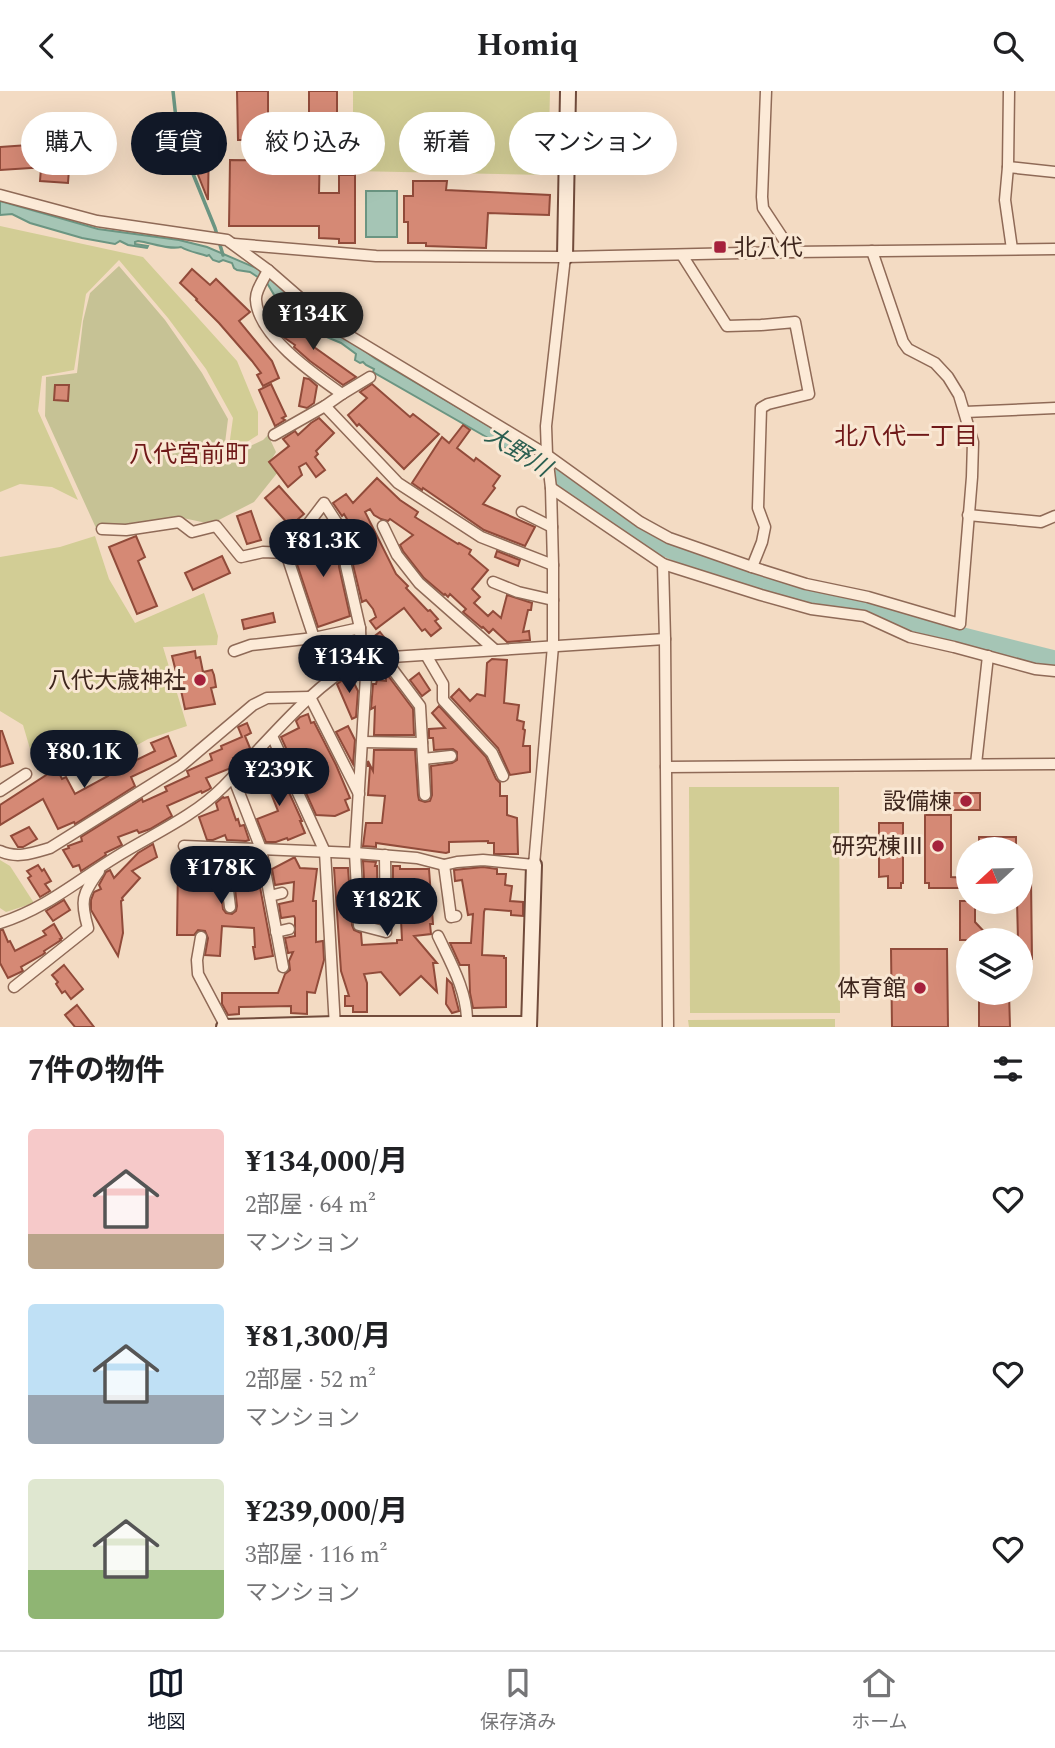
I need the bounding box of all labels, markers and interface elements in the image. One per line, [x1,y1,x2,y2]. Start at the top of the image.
text: Homiq [476,21,579,70]
icon: back [28,27,66,65]
icon: search [989,27,1027,65]
chip: 購入 [21,112,117,175]
chip: 賃貸 [131,112,227,175]
chip: 絞り込み [241,112,385,175]
chip: 新着 [399,112,495,175]
chip: マンション [509,112,677,175]
place label: 北八代 [734,231,803,266]
marker: 北八代 [712,239,728,255]
pin: ¥134K [264,293,362,352]
text: ¥134K [278,297,348,332]
water label: 大野川 [477,418,560,488]
district label: 北八代一丁目 [834,419,978,455]
district label: 八代宮前町 [129,437,249,473]
pin: ¥81.3K [266,519,380,579]
text: ¥81.3K [285,524,361,559]
pin: ¥134K [300,635,398,695]
text: ¥134K [314,640,384,675]
place label: 八代大歳神社 [48,664,186,699]
marker: 八代大歳神社 [192,672,208,688]
pin: ¥80.1K [27,731,141,790]
text: ¥80.1K [46,735,122,770]
pin: ¥239K [230,749,328,808]
text: ¥239K [244,753,314,788]
place label: 設備棟 [883,785,952,820]
marker: 設備棟 [958,793,974,809]
place label: 研究棟Ⅲ [832,830,924,865]
north arrow [956,837,1032,913]
map controls [956,837,1033,1005]
marker: 研究棟Ⅲ [930,838,946,854]
pin: ¥178K [172,847,270,906]
text: ¥178K [186,851,256,886]
pin: ¥182K [338,879,436,938]
text: ¥182K [352,883,422,918]
button: layers [956,928,1033,1005]
place label: 体育館 [837,972,906,1007]
marker: 体育館 [912,980,928,996]
text: 7件の物件 [28,1048,165,1094]
icon: filters [989,1050,1027,1088]
text: ¥134,000/月 [245,1139,408,1185]
icon: home [84,1157,168,1241]
icon: heart [989,1180,1027,1218]
text: 2部屋 · 64 m² [245,1188,376,1223]
text: マンション [245,1226,360,1261]
text: ¥81,300/月 [245,1314,392,1360]
icon: home [84,1332,168,1416]
icon: heart [989,1355,1027,1393]
text: 2部屋 · 52 m² [245,1363,376,1398]
text: マンション [245,1401,360,1436]
text: ¥239,000/月 [245,1489,408,1535]
icon: home [84,1507,168,1591]
icon: heart [989,1530,1027,1568]
text: 3部屋 · 116 m² [245,1538,387,1573]
text: マンション [245,1576,360,1611]
tab: 地図 [147,1664,185,1737]
tab: 保存済み [480,1664,556,1737]
tab: ホーム [851,1664,908,1737]

